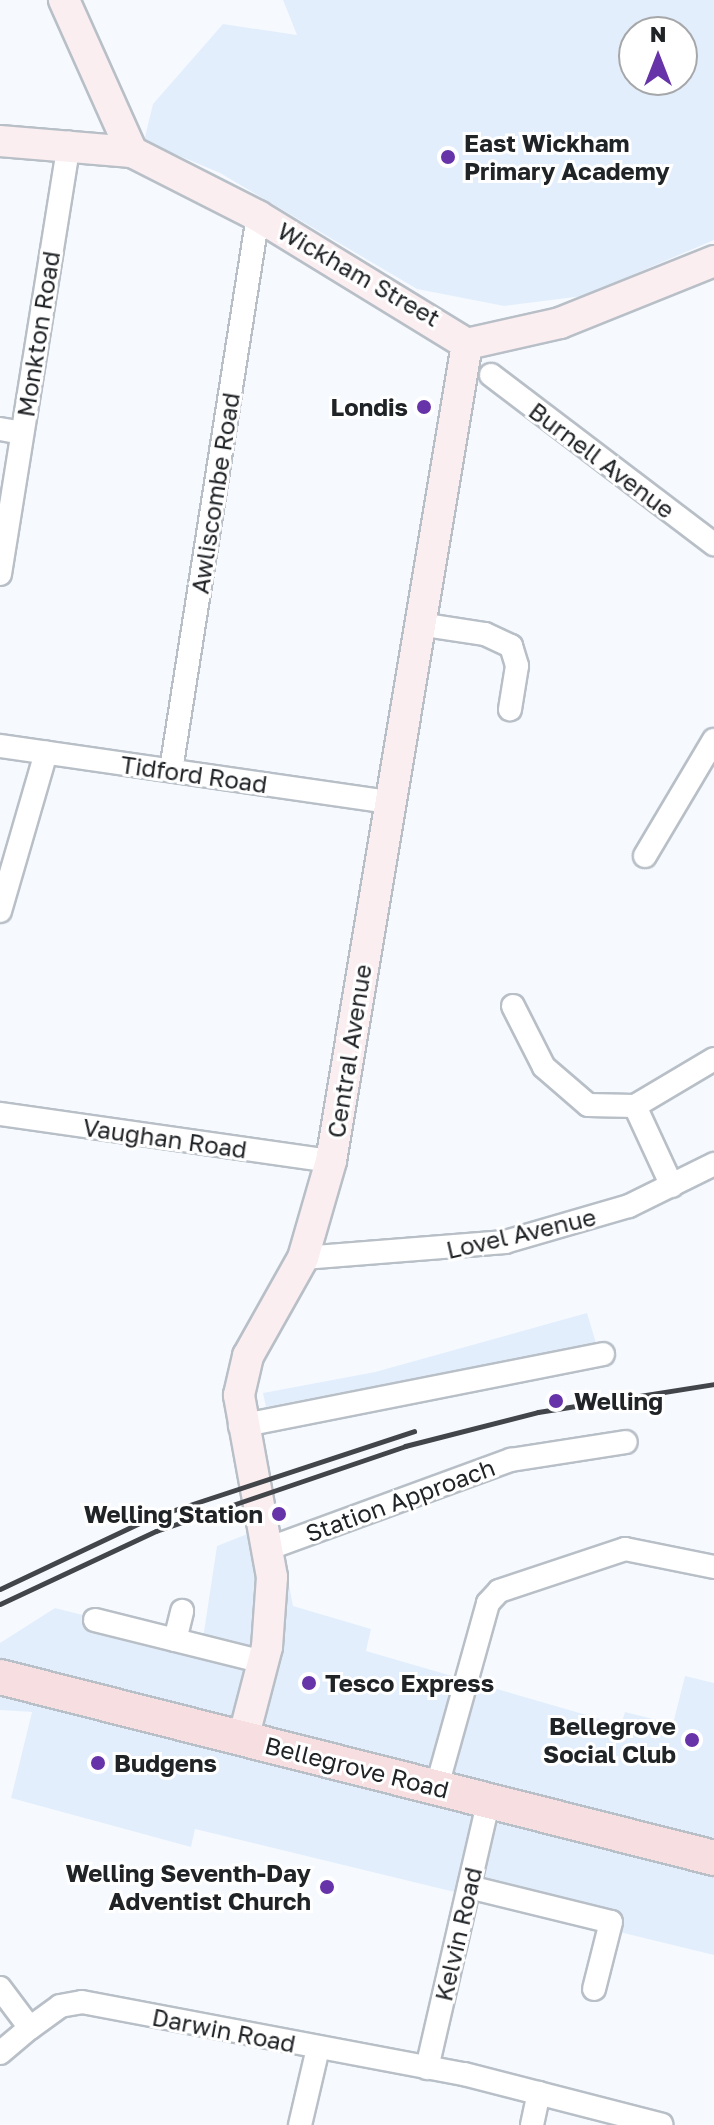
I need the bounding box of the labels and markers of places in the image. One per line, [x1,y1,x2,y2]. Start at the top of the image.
place label: East Wickham Primary Academy [464,129,670,185]
marker: East Wickham Primary Academy [439,148,457,166]
place label: Londis [331,393,408,421]
marker: Londis [415,398,433,416]
place label: Welling [574,1387,663,1415]
marker: Welling [545,1390,567,1412]
place label: Welling Station [84,1500,263,1528]
marker: Welling Station [270,1505,288,1523]
place label: Tesco Express [325,1669,494,1697]
marker: Tesco Express [300,1674,318,1692]
place label: Bellegrove Social Club [543,1712,676,1768]
marker: Bellegrove Social Club [683,1731,701,1749]
place label: Budgens [114,1749,217,1777]
marker: Budgens [89,1754,107,1772]
place label: Welling Seventh-Day Adventist Church [65,1859,311,1915]
marker: Welling Seventh-Day Adventist Church [318,1878,336,1896]

